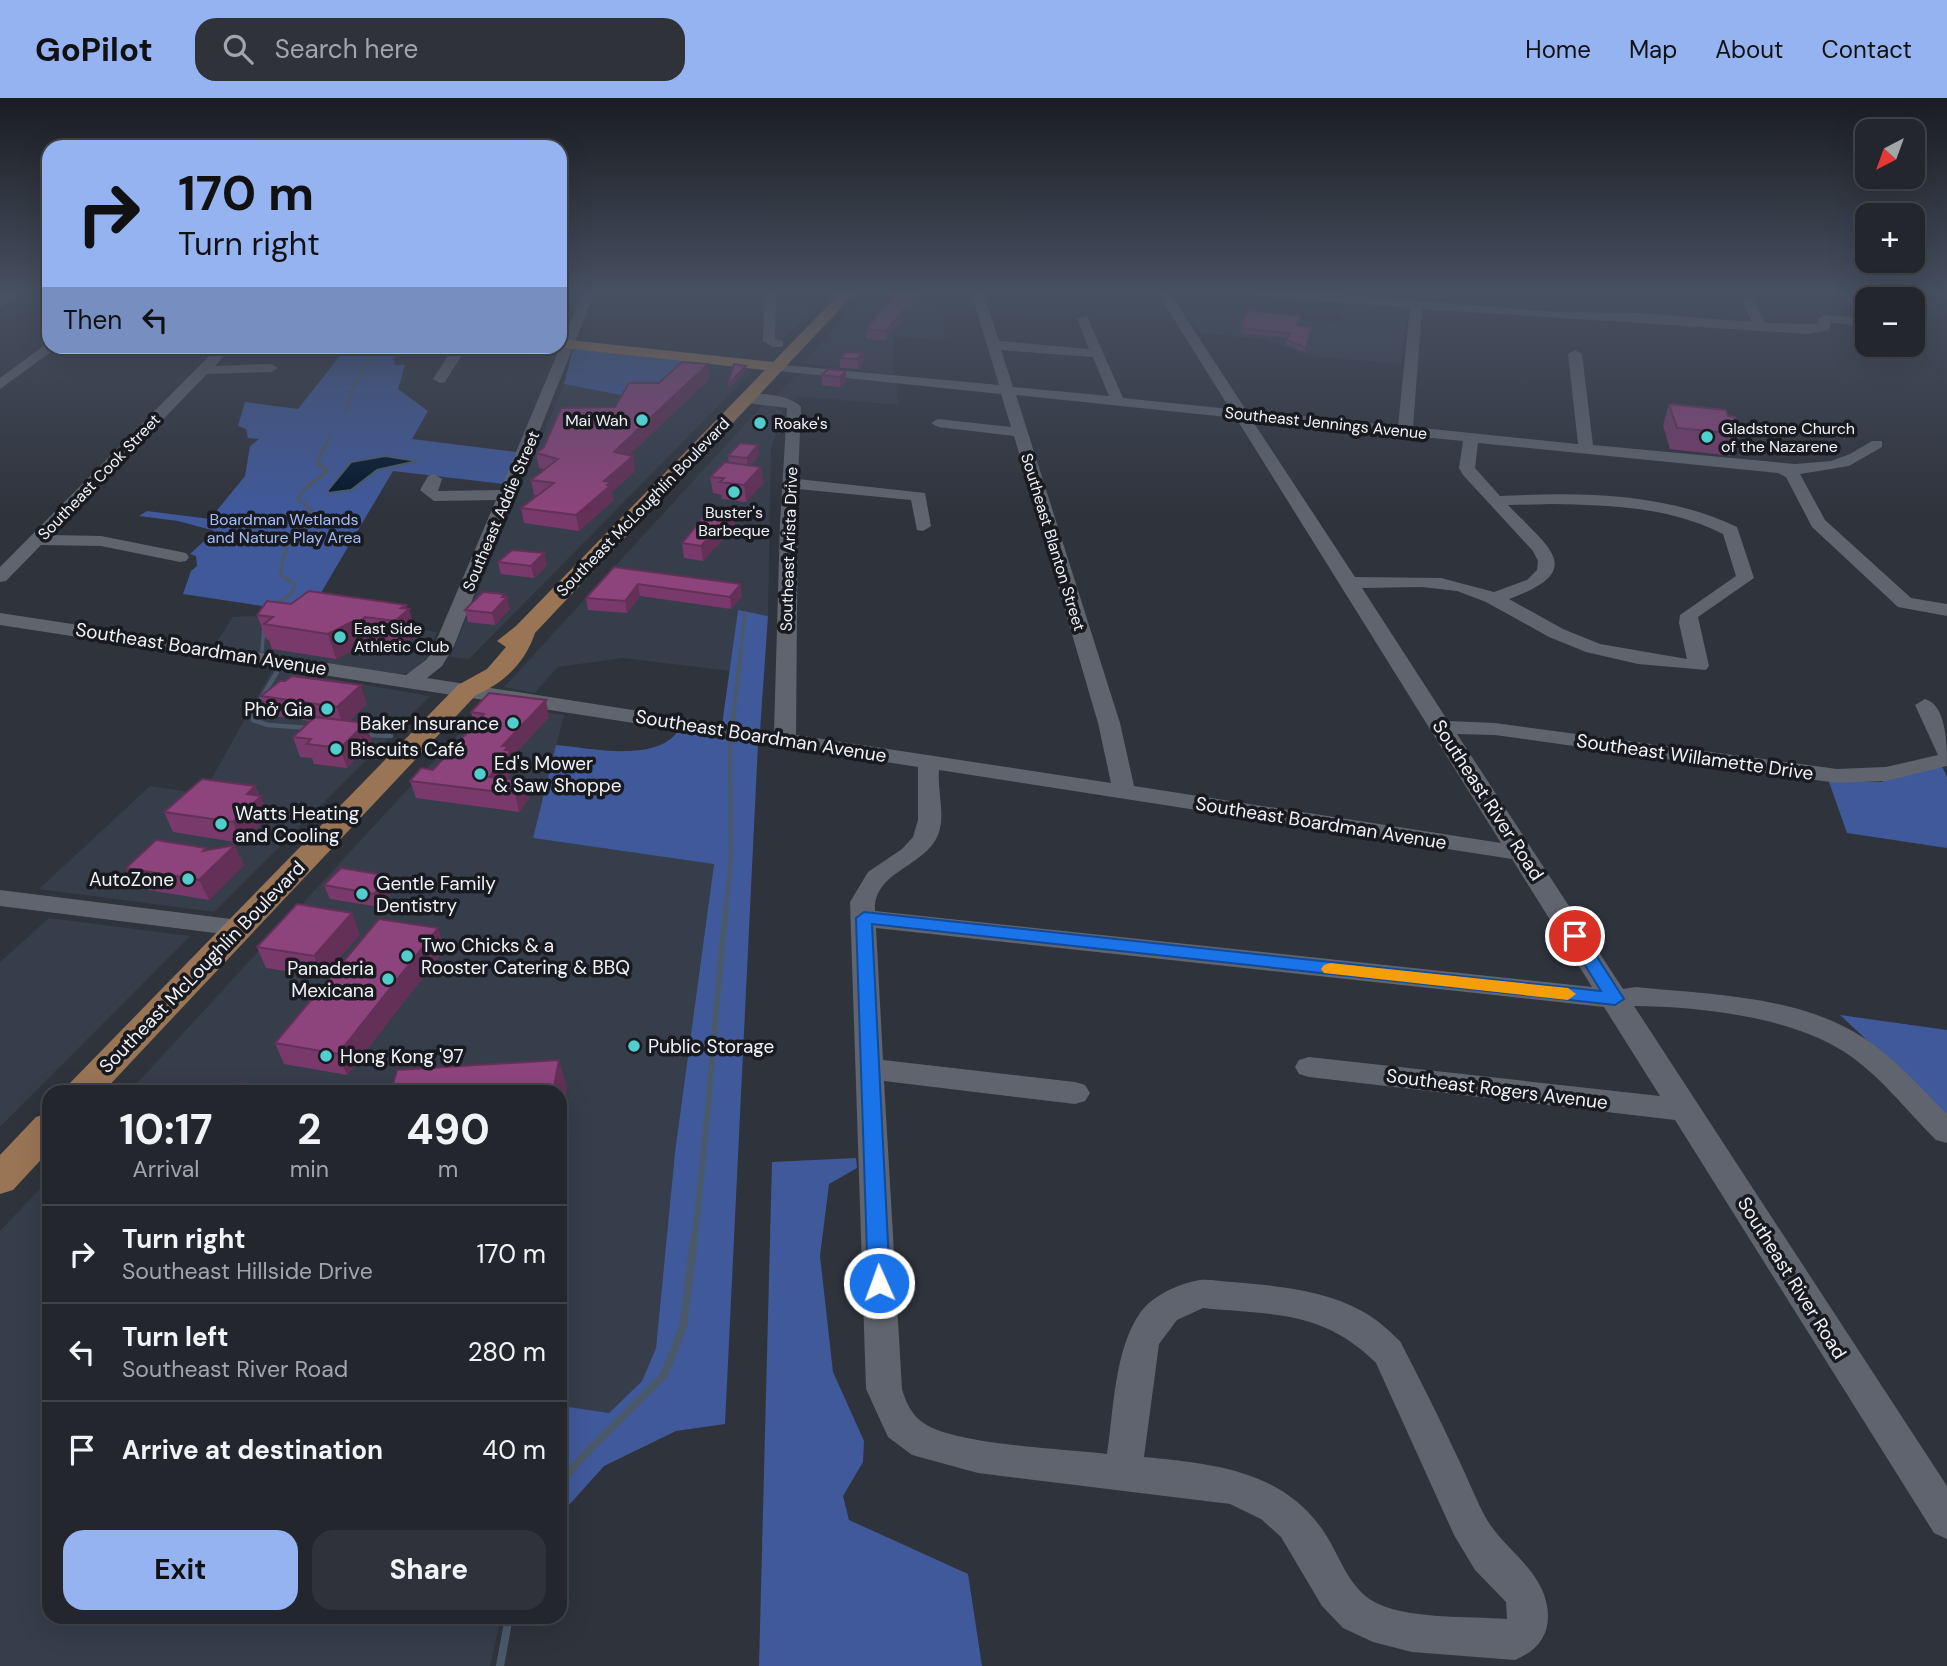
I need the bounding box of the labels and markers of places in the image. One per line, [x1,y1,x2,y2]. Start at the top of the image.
place label: Mai Wah [565,410,628,431]
marker: Mai Wah [634,412,650,428]
place label: Roake's [774,413,828,434]
marker: Roake's [752,415,768,431]
place label: Gladstone Church of the Nazarene [1721,418,1855,457]
marker: Gladstone Church of the Nazarene [1699,429,1715,445]
marker: Buster's Barbeque [726,484,742,500]
place label: Buster's Barbeque [698,502,770,541]
place label: East Side Athletic Club [354,618,450,657]
marker: East Side Athletic Club [332,629,348,645]
place label: Phở Gia [244,697,313,722]
marker: Phở Gia [319,701,335,717]
place label: Baker Insurance [360,711,499,736]
marker: Baker Insurance [505,715,521,731]
place label: Biscuits Café [350,737,465,762]
marker: Biscuits Café [328,741,344,757]
place label: Ed's Mower & Saw Shoppe [494,751,622,798]
marker: Ed's Mower & Saw Shoppe [472,766,488,782]
place label: Watts Heating and Cooling [235,801,360,848]
marker: Watts Heating and Cooling [213,816,229,832]
place label: AutoZone [89,867,174,892]
marker: AutoZone [180,871,196,887]
place label: Gentle Family Dentistry [376,871,496,918]
marker: Gentle Family Dentistry [354,886,370,902]
pin [1545,906,1605,966]
place label: Two Chicks & a Rooster Catering & BBQ [421,933,630,980]
marker: Two Chicks & a Rooster Catering & BBQ [399,948,415,964]
place label: Panaderia Mexicana [287,956,374,1003]
marker: Panaderia Mexicana [380,971,396,987]
place label: Public Storage [648,1034,774,1059]
marker: Public Storage [626,1038,642,1054]
place label: Hong Kong '97 [340,1044,464,1069]
marker: Hong Kong '97 [318,1048,334,1064]

